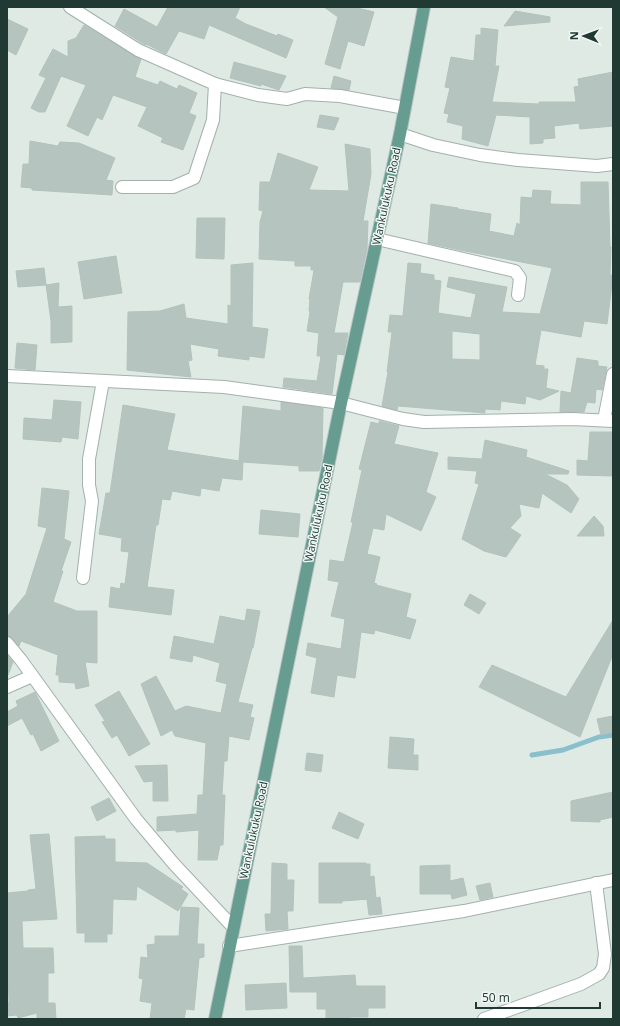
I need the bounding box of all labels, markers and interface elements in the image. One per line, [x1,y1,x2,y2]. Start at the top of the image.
north arrow [564,16,604,56]
text: N [566,31,581,40]
street label: Wankulukuku Road [368,146,404,246]
street label: Wankulukuku Road [300,463,336,563]
street label: Wankulukuku Road [235,780,271,880]
scale bar [476,984,600,1010]
text: 50 m [482,989,510,1006]

